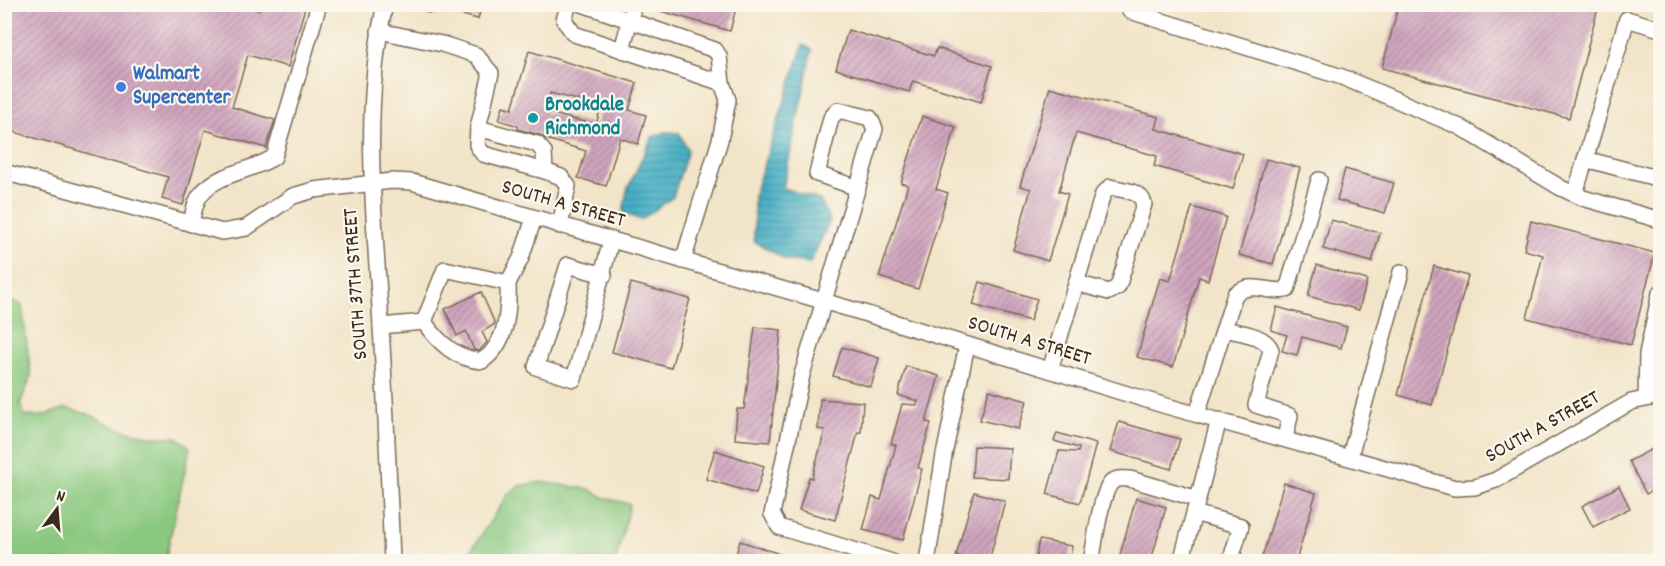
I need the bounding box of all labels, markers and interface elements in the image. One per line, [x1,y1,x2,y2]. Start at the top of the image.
place label: Walmart Supercenter [133,60,231,114]
marker: Walmart Supercenter [114,80,128,94]
place label: Brookdale Richmond [545,91,624,145]
marker: Brookdale Richmond [526,111,540,125]
street label: SOUTH A STREET [498,173,629,237]
street label: SOUTH 37TH STREET [337,207,377,361]
street label: SOUTH A STREET [964,309,1095,375]
street label: SOUTH A STREET [1480,384,1606,472]
north arrow [27,479,87,539]
text: N [53,485,68,509]

